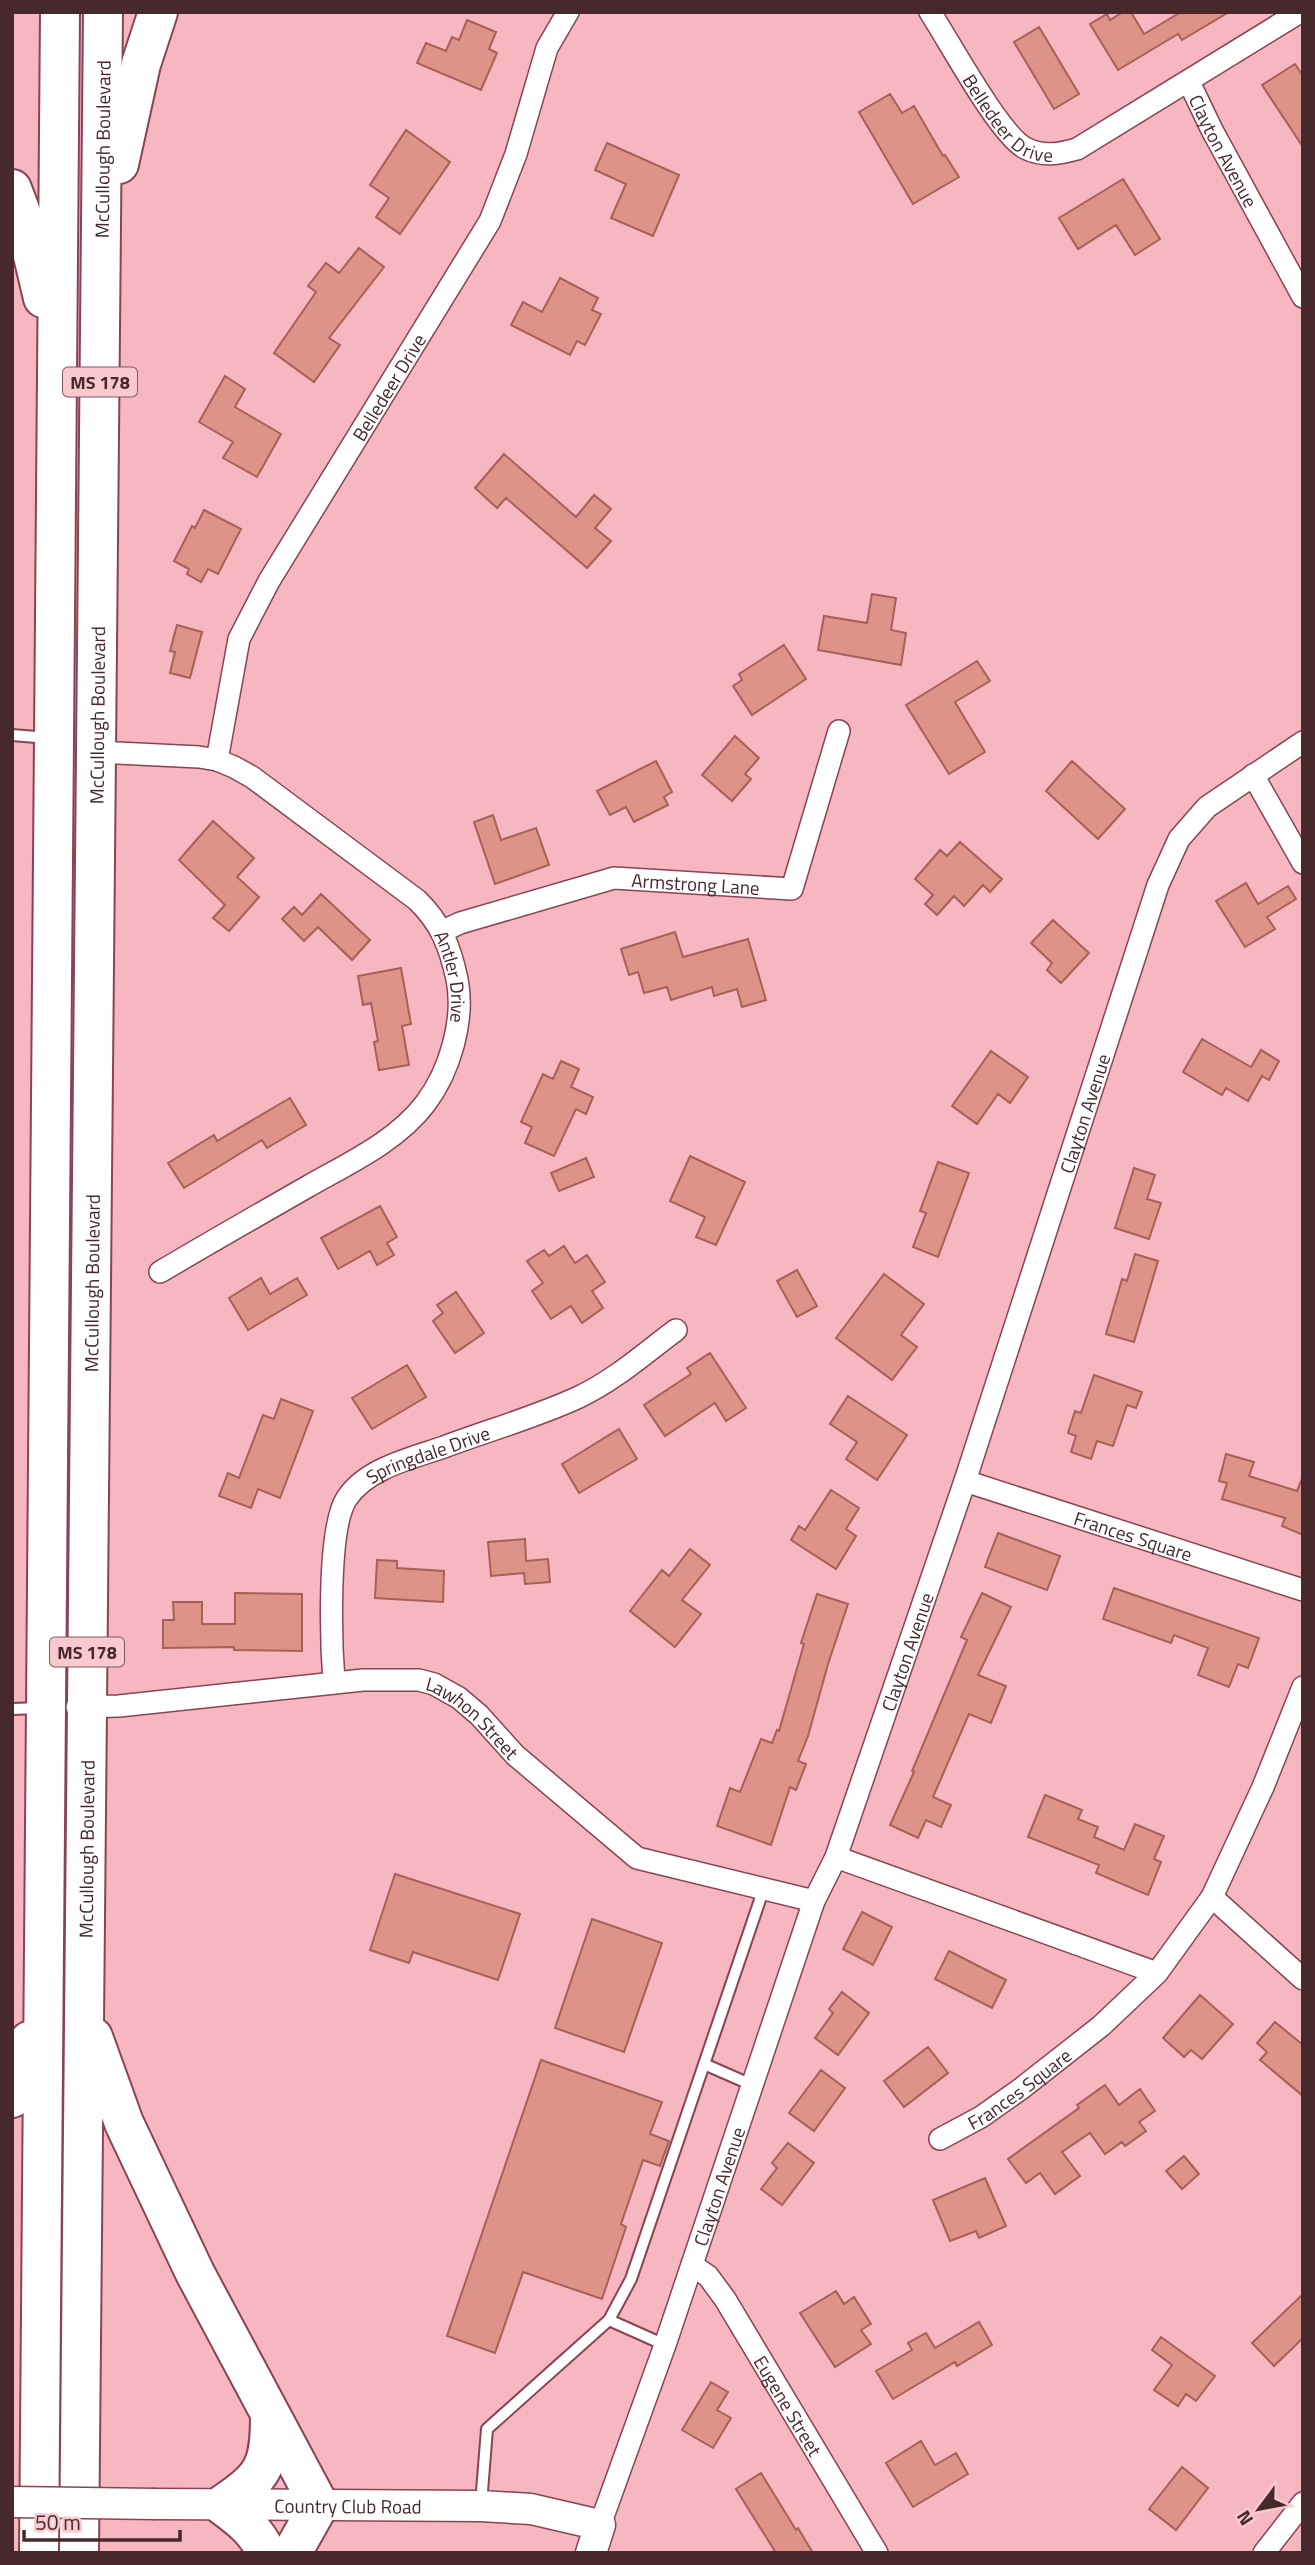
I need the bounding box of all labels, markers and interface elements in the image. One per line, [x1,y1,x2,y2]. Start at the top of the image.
street label: McCullough Boulevard [86,60,117,238]
street label: Belledeer Drive [956,68,1053,168]
street label: Clayton Avenue [1182,89,1266,212]
street label: Belledeer Drive [344,328,432,446]
road number: MS 178 [63,368,137,396]
street label: McCullough Boulevard [81,626,112,804]
street label: Armstrong Lane [631,865,761,901]
street label: Antler Drive [428,925,474,1024]
street label: Clayton Avenue [1051,1050,1117,1177]
street label: McCullough Boulevard [76,1194,106,1372]
street label: Springdale Drive [360,1417,493,1490]
street label: Frances Square [1071,1503,1196,1568]
street label: Clayton Avenue [873,1588,940,1715]
road number: MS 178 [50,1638,124,1666]
street label: Lawhon Street [423,1668,527,1766]
street label: McCullough Boulevard [70,1760,101,1938]
street label: Frances Square [962,2040,1077,2136]
street label: Clayton Avenue [685,2123,752,2249]
street label: Eugene Street [747,2350,830,2462]
north arrow [1224,2474,1294,2544]
street label: Country Club Road [274,2490,422,2520]
scale bar [24,2498,180,2542]
text: N [1228,2505,1260,2532]
text: 50 m [35,2506,81,2538]

